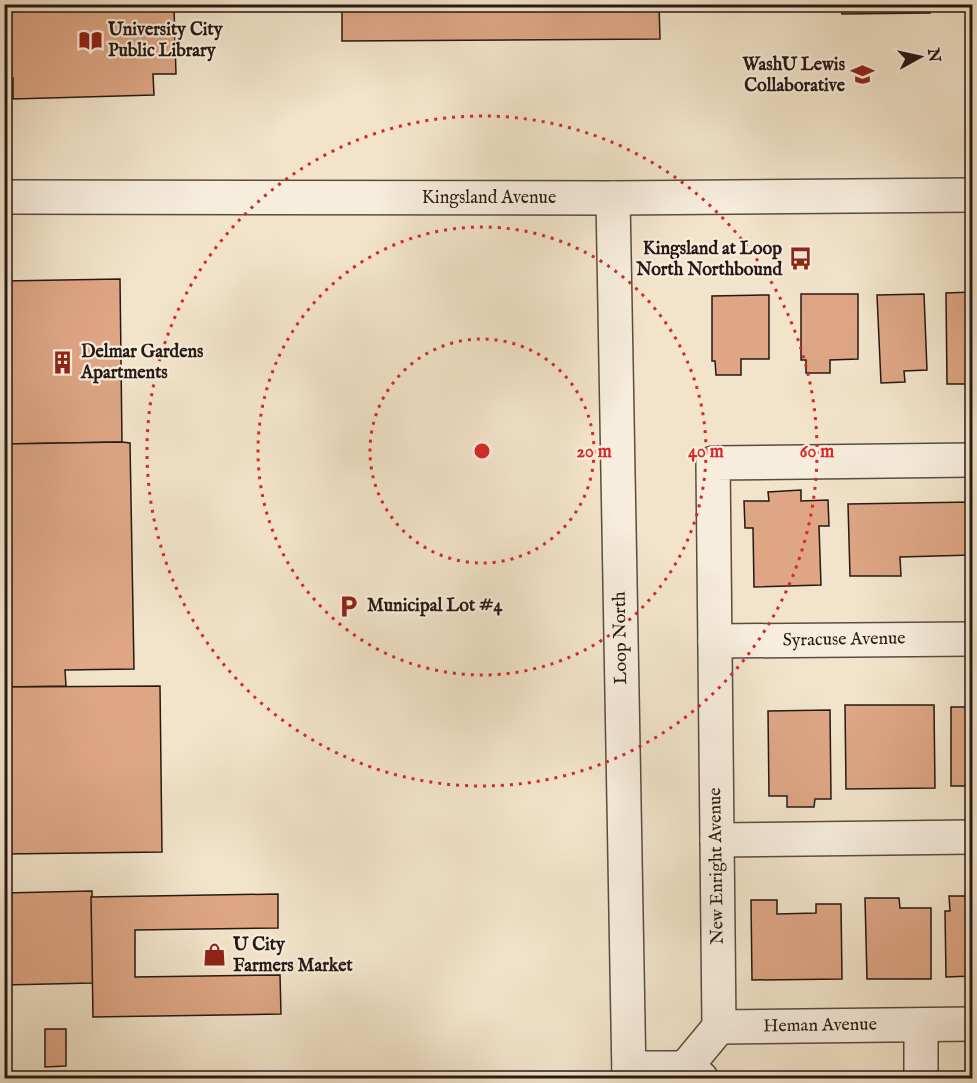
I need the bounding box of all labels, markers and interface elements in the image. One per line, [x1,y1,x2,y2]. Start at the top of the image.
place label: University City Public Library [107,19,224,63]
library icon: University City Public Library [77,27,103,53]
north arrow [890,27,950,87]
text: N [922,46,944,64]
place label: WashU Lewis Collaborative [742,54,846,98]
school or university icon: WashU Lewis Collaborative [850,62,876,88]
street label: Kingsland Avenue [422,187,556,210]
place label: Kingsland at Loop North Northbound [635,238,782,282]
bus stop icon: Kingsland at Loop North Northbound [787,246,813,272]
place label: Delmar Gardens Apartments [80,341,204,385]
building icon: Delmar Gardens Apartments [50,349,76,375]
centre of rings [472,441,492,461]
text: 20 m [576,441,612,464]
text: 40 m [688,441,724,464]
text: 60 m [800,441,834,464]
street label: Loop North [609,591,633,685]
parking icon: Municipal Lot #4 [336,593,362,619]
place label: Municipal Lot #4 [367,595,504,618]
street label: Syracuse Avenue [782,627,906,653]
street label: New Enright Avenue [704,787,730,945]
place label: U City Farmers Market [232,934,354,978]
shop icon: U City Farmers Market [202,942,228,968]
street label: Heman Avenue [763,1014,877,1038]

